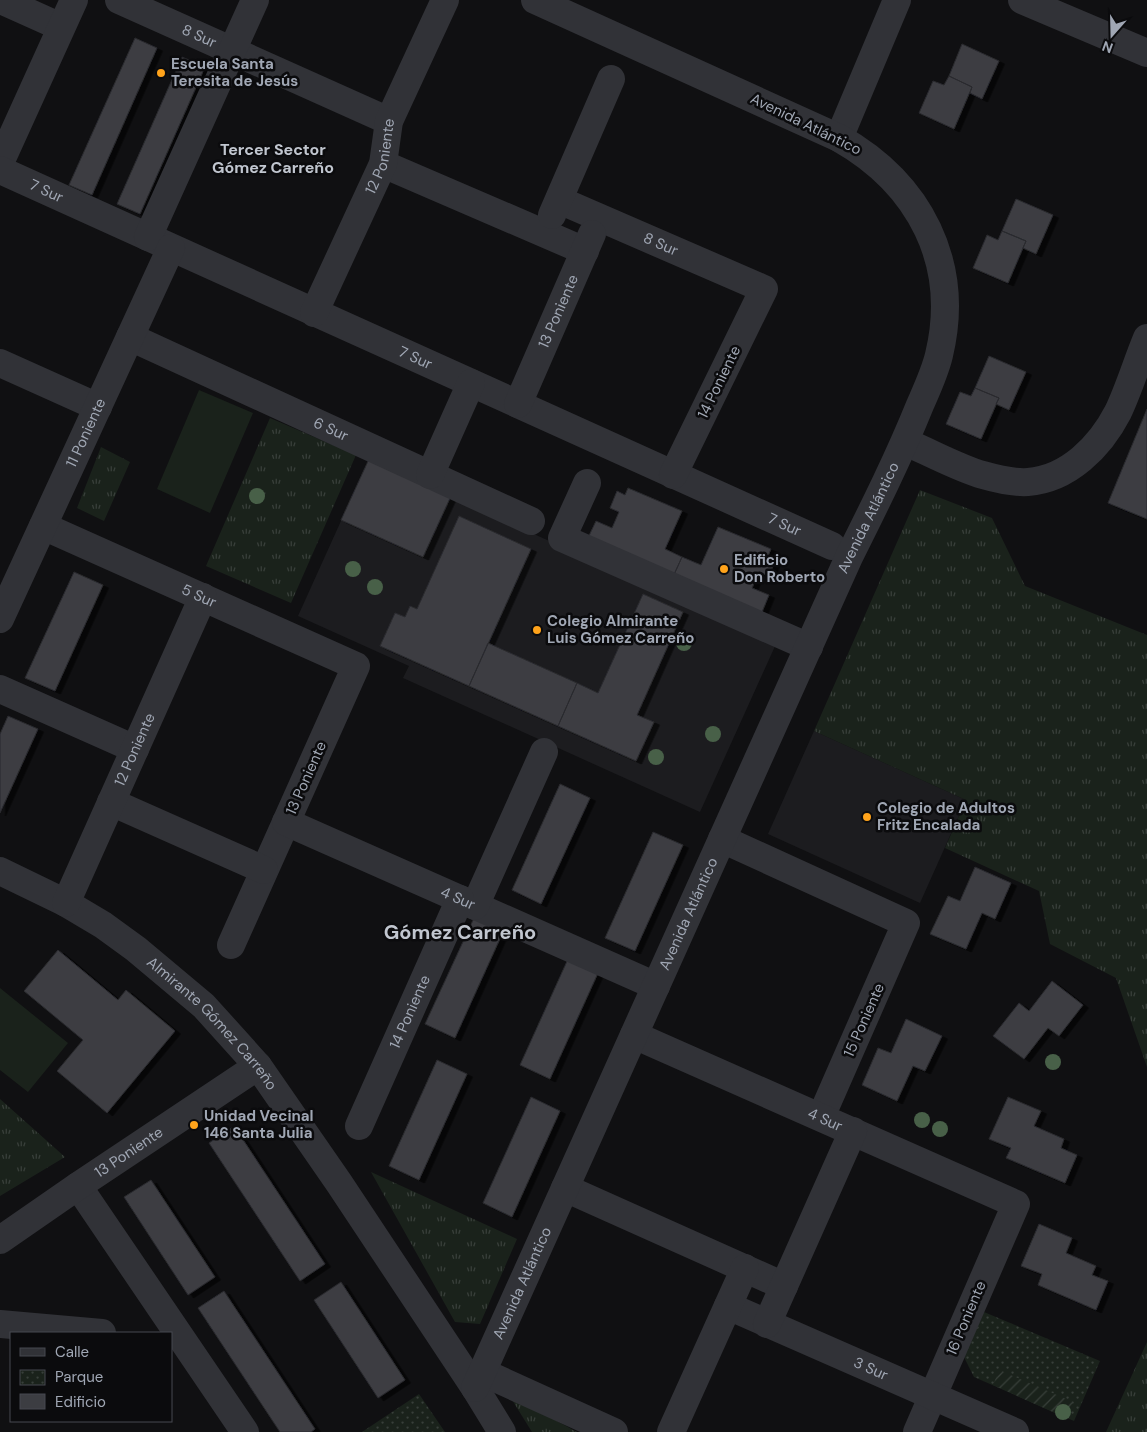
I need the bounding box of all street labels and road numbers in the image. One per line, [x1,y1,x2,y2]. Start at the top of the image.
street label: 8 Sur [179,20,220,53]
street label: Avenida Atlántico [747,88,865,160]
street label: 12 Poniente [360,117,399,197]
street label: 7 Sur [26,175,67,207]
street label: 8 Sur [640,228,682,261]
street label: 13 Poniente [534,271,583,351]
street label: 7 Sur [396,341,436,374]
street label: 14 Poniente [693,342,745,422]
street label: 11 Poniente [61,395,110,471]
street label: 6 Sur [310,413,352,446]
street label: Avenida Atlántico [833,459,904,577]
street label: 7 Sur [765,508,805,541]
street label: 5 Sur [179,579,220,612]
street label: 12 Poniente [110,710,160,789]
street label: 13 Poniente [281,738,331,818]
street label: Avenida Atlántico [654,854,722,973]
street label: 4 Sur [437,882,479,915]
street label: Almirante Gómez Carreño [143,952,282,1094]
street label: 14 Poniente [385,972,435,1052]
street label: 15 Poniente [839,980,889,1060]
street label: 4 Sur [805,1103,846,1136]
street label: 13 Poniente [91,1122,167,1182]
street label: Avenida Atlántico [488,1224,556,1343]
street label: 16 Poniente [941,1278,991,1358]
street label: 3 Sur [850,1352,892,1385]

